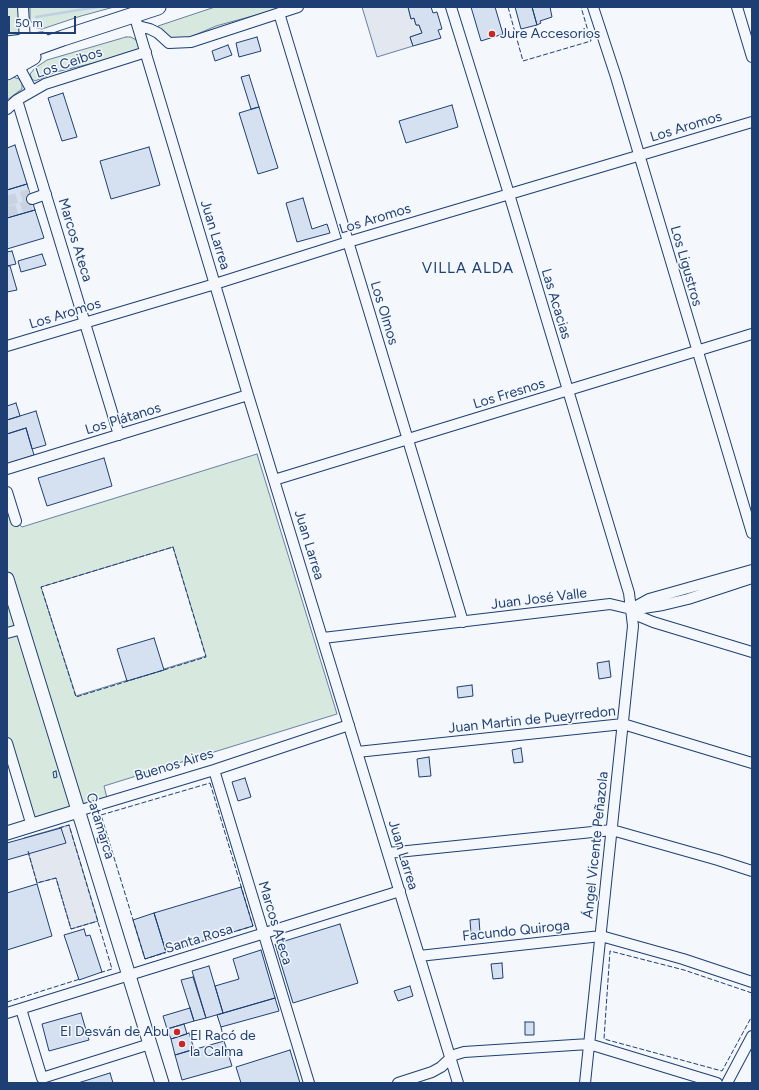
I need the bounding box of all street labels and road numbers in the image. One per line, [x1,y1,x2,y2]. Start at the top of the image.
street label: Los Ceibos [34,44,104,82]
street label: Los Aromos [648,108,724,146]
street label: Marcos Ateca [54,196,96,284]
street label: Juan Larrea [196,198,234,272]
street label: Los Aromos [337,200,413,238]
street label: Los Ligustros [666,224,706,308]
street label: Las Acacias [537,267,575,341]
street label: Los Olmos [366,279,402,347]
street label: Los Aromos [27,295,103,333]
street label: Los Fresnos [471,375,547,413]
street label: Los Plátanos [83,399,163,439]
street label: Juan Larrea [290,508,328,582]
street label: Juan José Valle [490,585,588,613]
street label: Juan Martin de Pueyrredon [447,703,617,737]
street label: Buenos Aires [133,745,215,785]
street label: Ángel Vicente Peñazola [580,771,612,919]
street label: Catamarca [82,791,118,861]
street label: Juan Larrea [384,818,422,892]
street label: Marcos Ateca [254,879,296,967]
street label: Facundo Quiroga [462,917,570,945]
street label: Santa Rosa [163,921,235,957]

